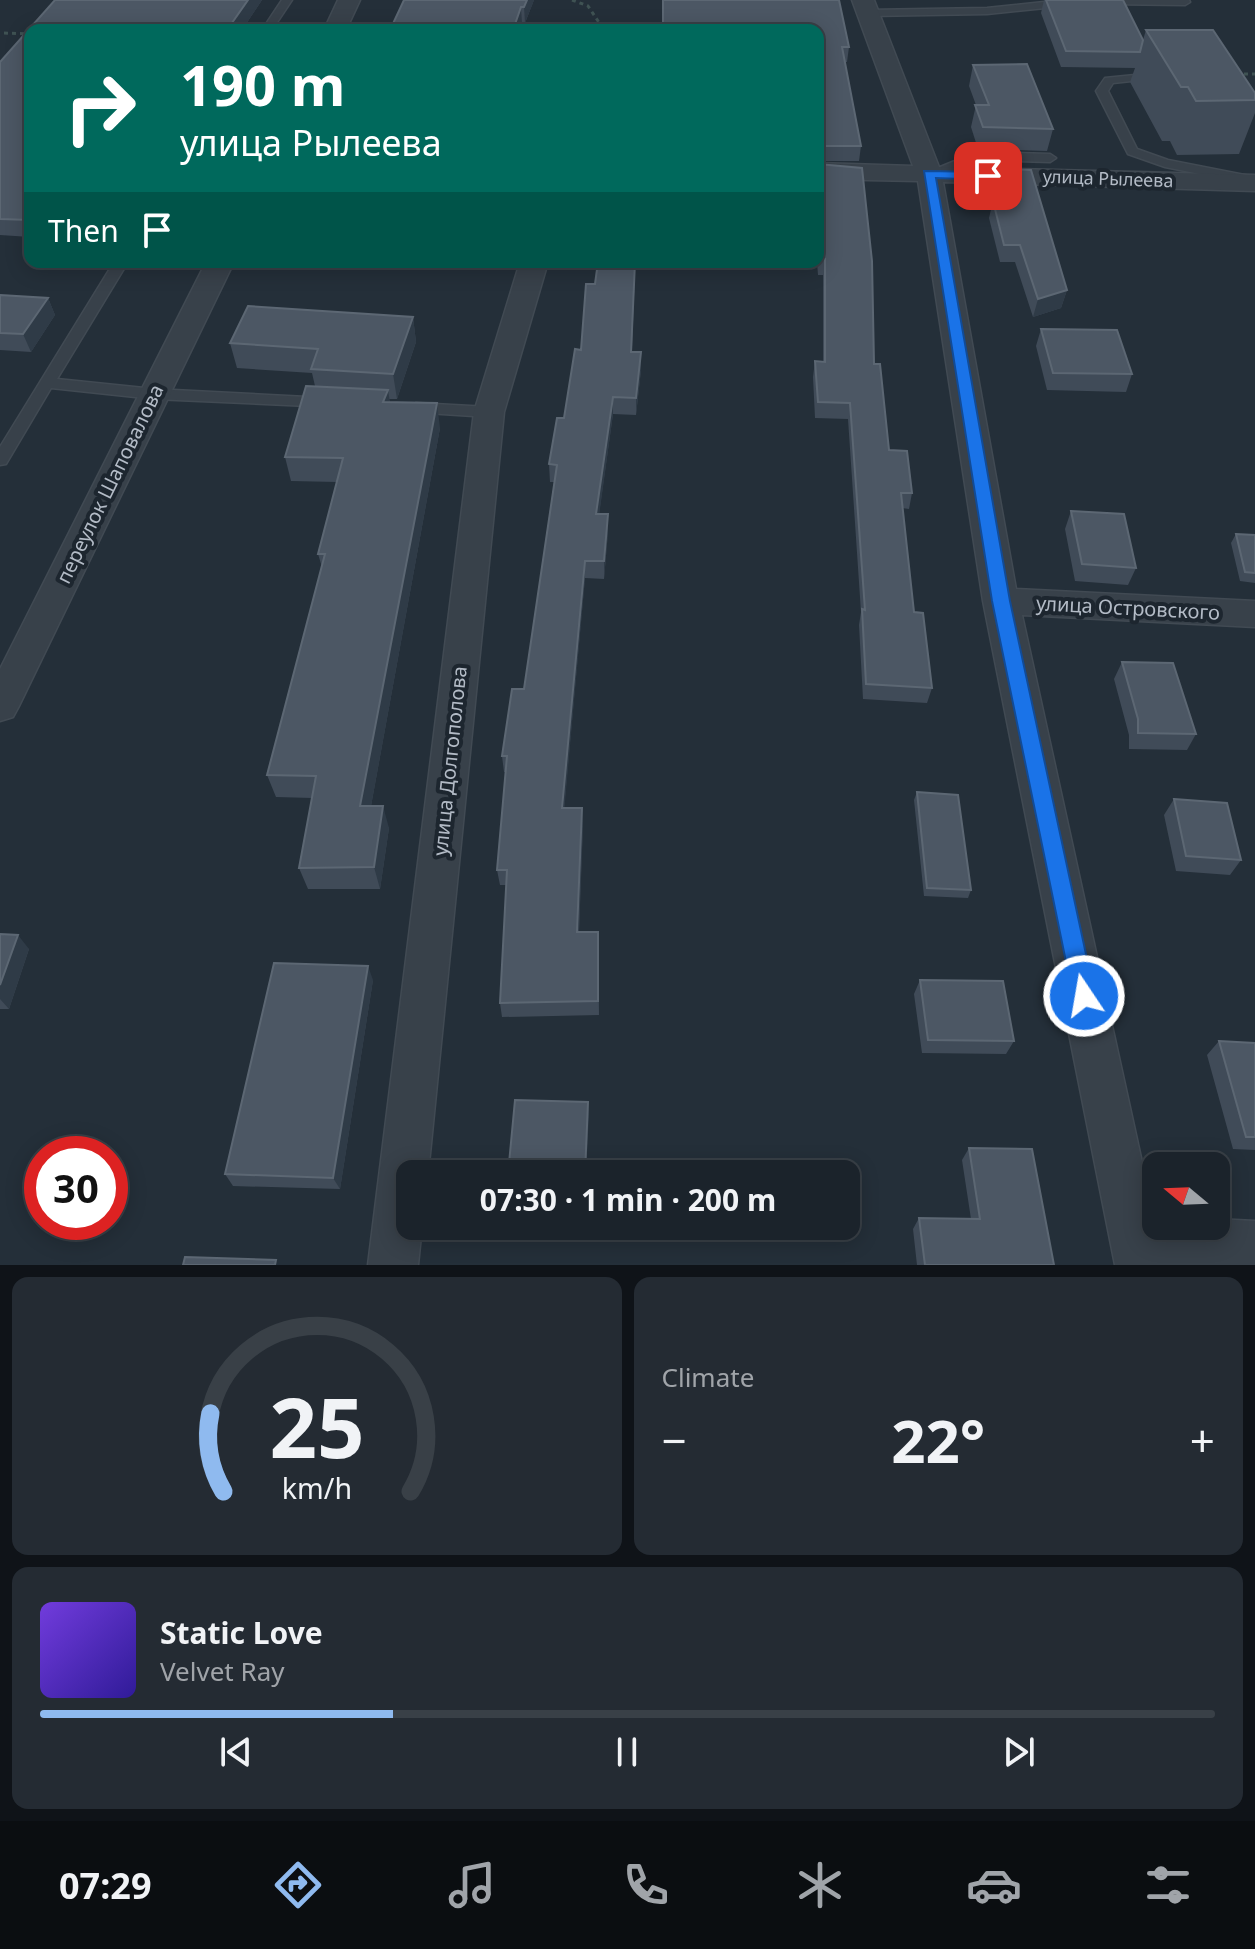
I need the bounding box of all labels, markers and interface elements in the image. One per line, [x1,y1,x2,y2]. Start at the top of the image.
text: 190 m [180,46,345,122]
icon: right [48,56,152,160]
text: улица Рылеева [180,118,442,167]
pin [954,142,1022,210]
icon: arrive [966,154,1010,198]
street label: улица Рылеева [1042,164,1174,192]
icon: arrive [135,208,179,252]
text: Then [48,210,119,251]
street label: переулок Шаповалова [50,380,170,588]
street label: улица Островского [1035,589,1221,626]
street label: улица Долгополова [426,665,473,857]
position arrow [1042,954,1126,1038]
speed limit sign: 30 [24,1136,128,1240]
north arrow [1142,1152,1230,1240]
map controls [1142,1152,1230,1240]
text: 07:30 · 1 min · 200 m [480,1179,776,1220]
text: Climate [662,1359,754,1395]
text: 25 [269,1369,364,1482]
text: 22° [891,1399,985,1481]
text: − [662,1410,687,1470]
text: + [1190,1410,1215,1470]
text: km/h [282,1468,352,1507]
text: Static Love [160,1612,323,1653]
text: Velvet Ray [160,1653,285,1689]
icon: previous [214,1730,258,1774]
icon: pause [605,1730,649,1774]
icon: next [997,1730,1041,1774]
icon: directions [270,1857,326,1913]
icon: music [444,1857,500,1913]
icon: phone [618,1857,674,1913]
icon: climate [792,1857,848,1913]
icon: car [966,1857,1022,1913]
icon: filters [1140,1857,1196,1913]
text: 07:29 [59,1861,152,1910]

